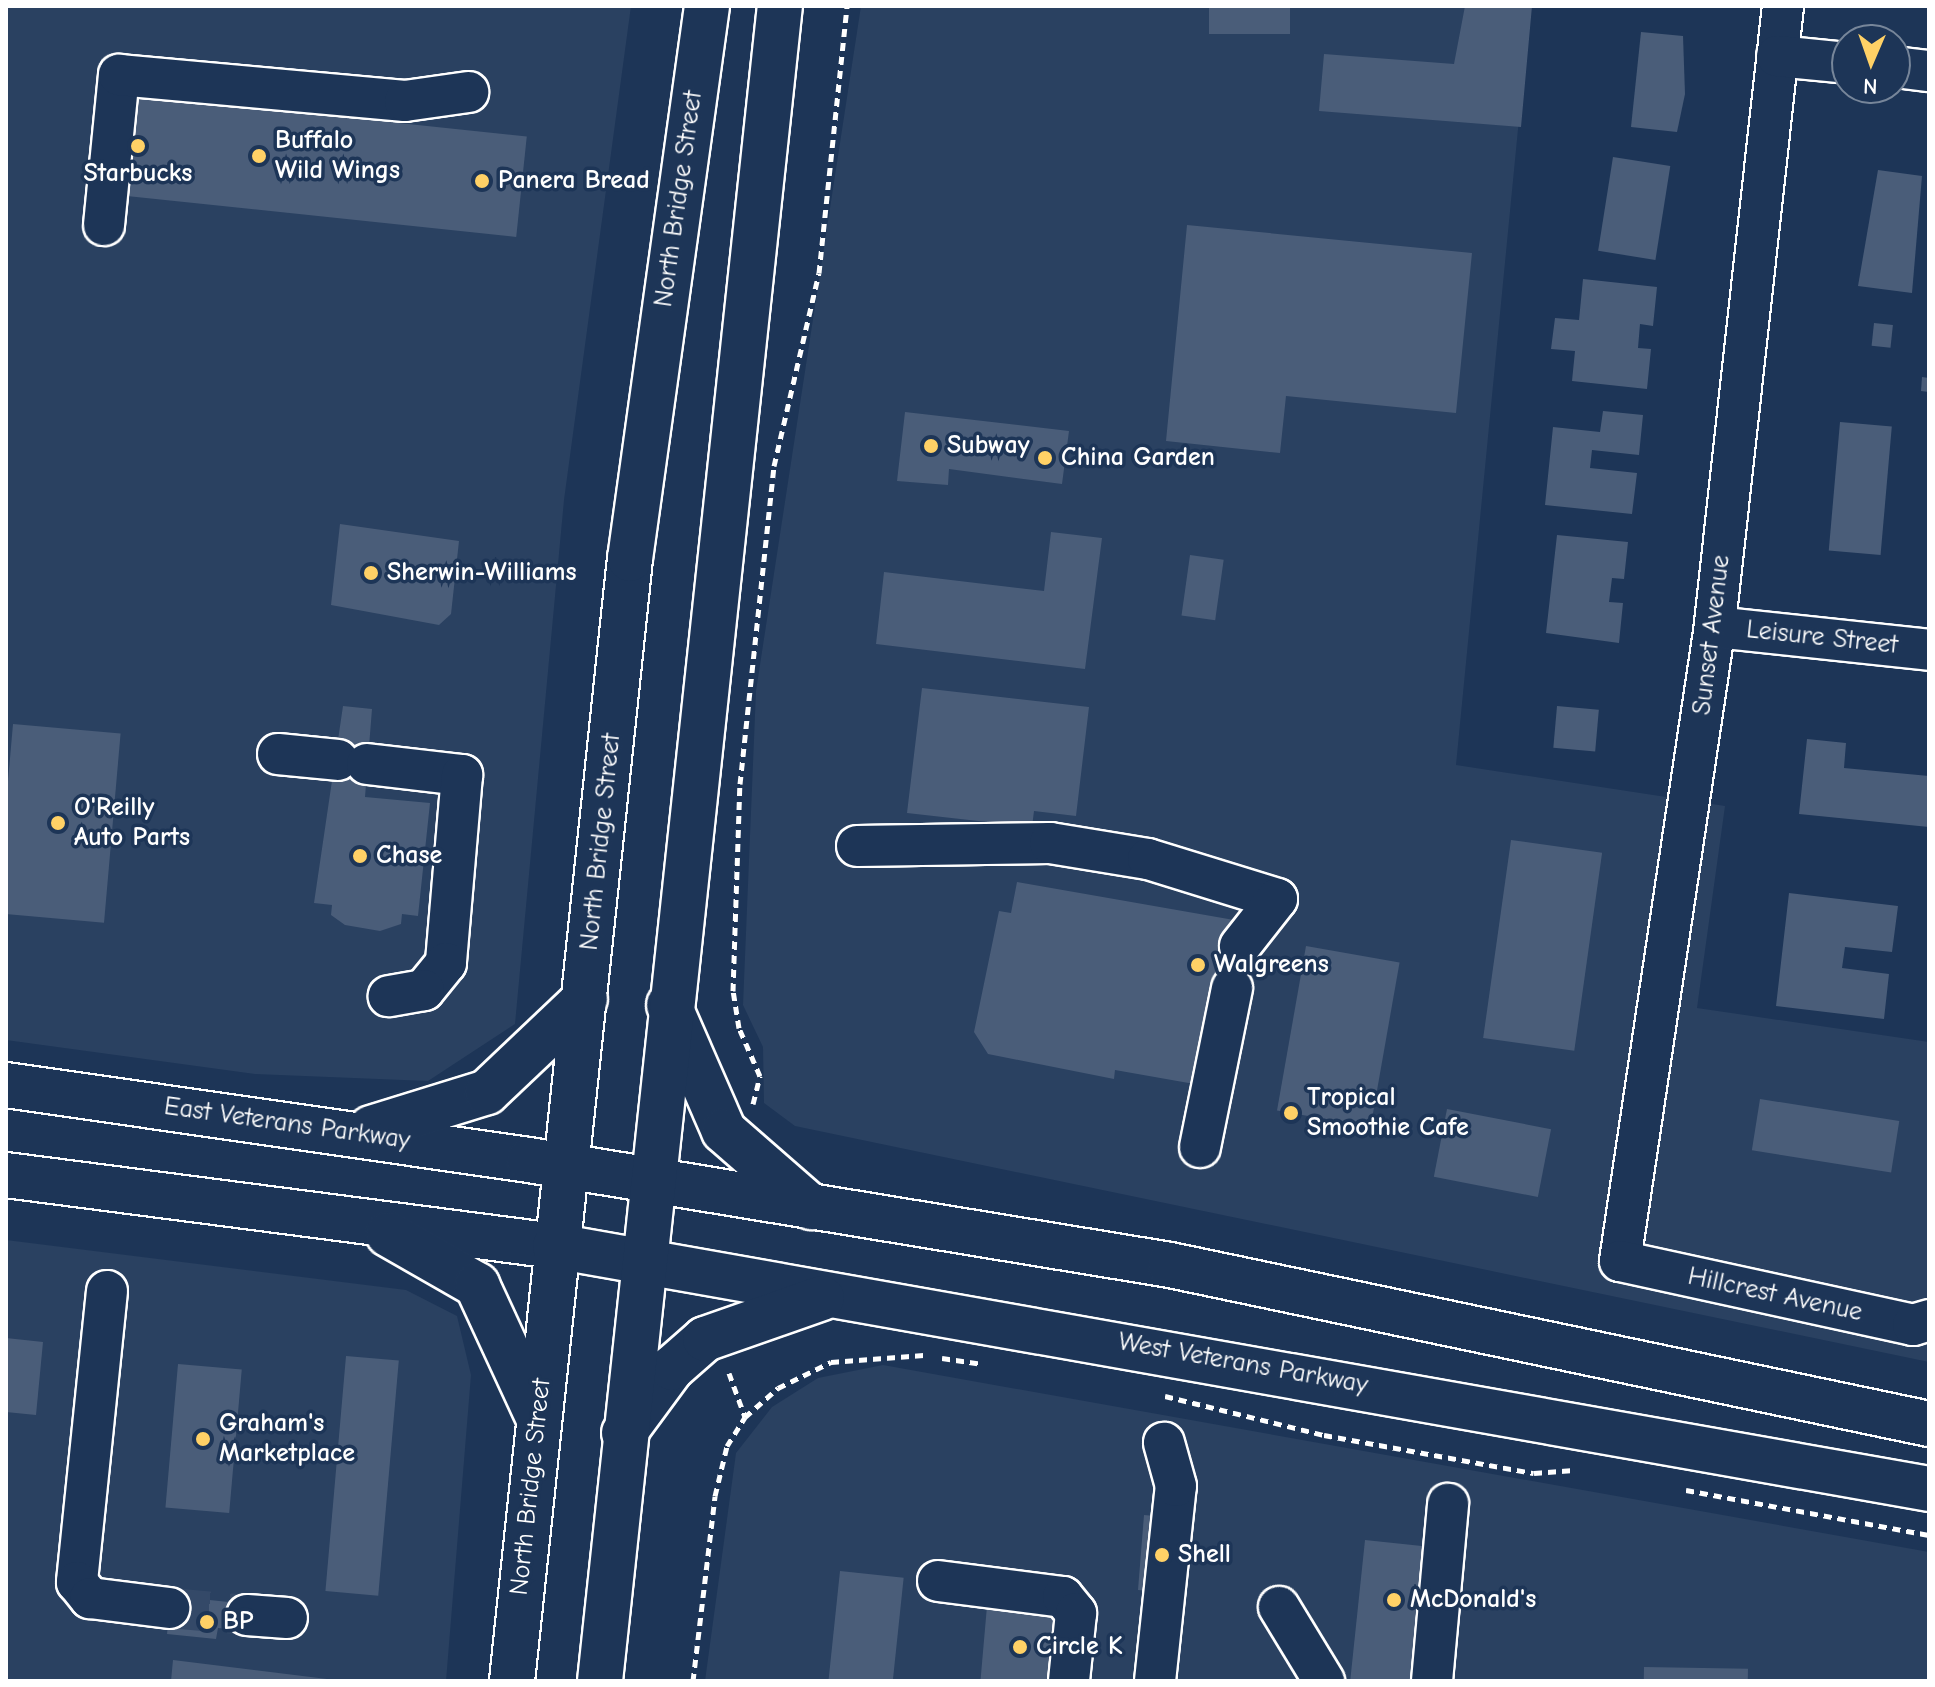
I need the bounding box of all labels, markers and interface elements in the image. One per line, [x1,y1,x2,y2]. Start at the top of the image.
north arrow [1831,24,1911,104]
text: N [1863,73,1878,99]
street label: North Bridge Street [648,89,710,309]
place label: Buffalo Wild Wings [275,125,400,186]
marker: Starbucks [129,137,147,155]
marker: Buffalo Wild Wings [250,147,268,165]
place label: Starbucks [84,158,192,190]
place label: Panera Bread [498,165,650,197]
marker: Panera Bread [473,172,491,190]
place label: Subway [947,430,1030,462]
marker: Subway [922,437,940,455]
place label: China Garden [1061,442,1215,474]
marker: China Garden [1036,449,1054,467]
street label: Sunset Avenue [1687,553,1737,717]
place label: Sherwin-Williams [387,557,576,589]
marker: Sherwin-Williams [362,564,380,582]
street label: Leisure Street [1745,615,1899,661]
street label: North Bridge Street [574,732,628,952]
place label: O'Reilly Auto Parts [74,792,190,854]
marker: O'Reilly Auto Parts [49,814,67,832]
place label: Chase [376,840,442,872]
marker: Chase [351,847,369,865]
place label: Walgreens [1214,949,1329,981]
marker: Walgreens [1189,956,1207,974]
place label: Tropical Smoothie Cafe [1307,1082,1469,1144]
street label: East Veterans Parkway [162,1091,412,1157]
marker: Tropical Smoothie Cafe [1282,1104,1300,1122]
street label: Hillcrest Avenue [1685,1261,1865,1329]
street label: West Veterans Parkway [1116,1327,1370,1401]
street label: North Bridge Street [504,1377,558,1597]
place label: Graham's Marketplace [219,1408,355,1470]
marker: Graham's Marketplace [194,1430,212,1448]
place label: Shell [1178,1539,1231,1571]
marker: Shell [1153,1546,1171,1564]
place label: McDonald's [1410,1584,1536,1616]
marker: McDonald's [1385,1591,1403,1609]
place label: BP [223,1606,253,1638]
marker: BP [198,1613,216,1631]
place label: Circle K [1036,1631,1123,1663]
marker: Circle K [1011,1638,1029,1656]

